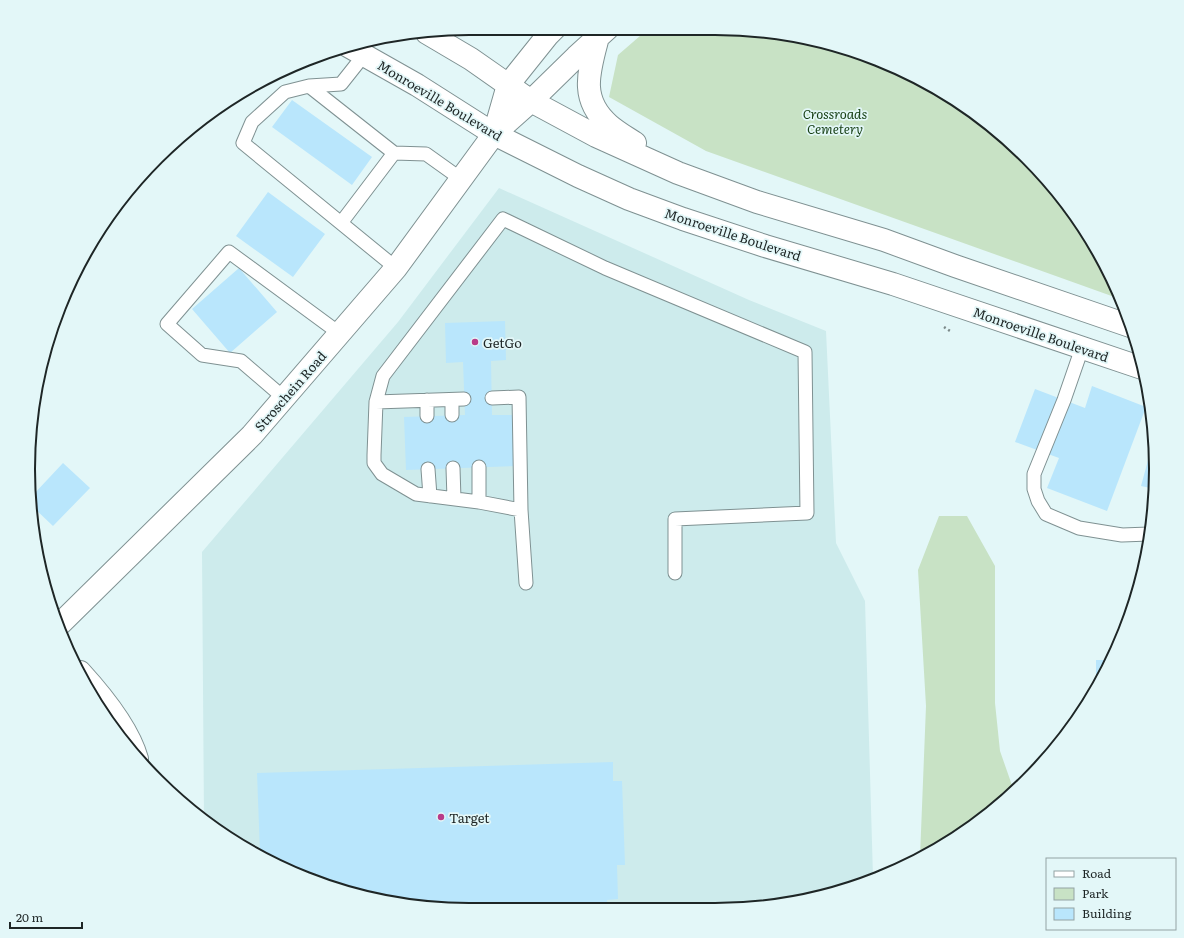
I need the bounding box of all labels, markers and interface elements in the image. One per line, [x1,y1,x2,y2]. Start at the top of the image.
street label: Monroeville Boulevard [374,55,506,145]
park label: Crossroads Cemetery [803,104,868,138]
street label: Monroeville Boulevard [662,203,804,265]
street label: Monroeville Boulevard [971,302,1111,366]
place label: GetGo [483,333,522,352]
marker: GetGo [470,337,480,347]
street label: Stroschein Road [250,347,330,435]
place label: Target [449,808,490,827]
marker: Target [436,812,446,822]
legend [1046,858,1176,930]
text: Road [1082,864,1112,882]
text: Park [1082,884,1109,902]
scale bar [10,904,82,930]
text: Building [1082,904,1132,922]
text: 20 m [16,908,43,926]

